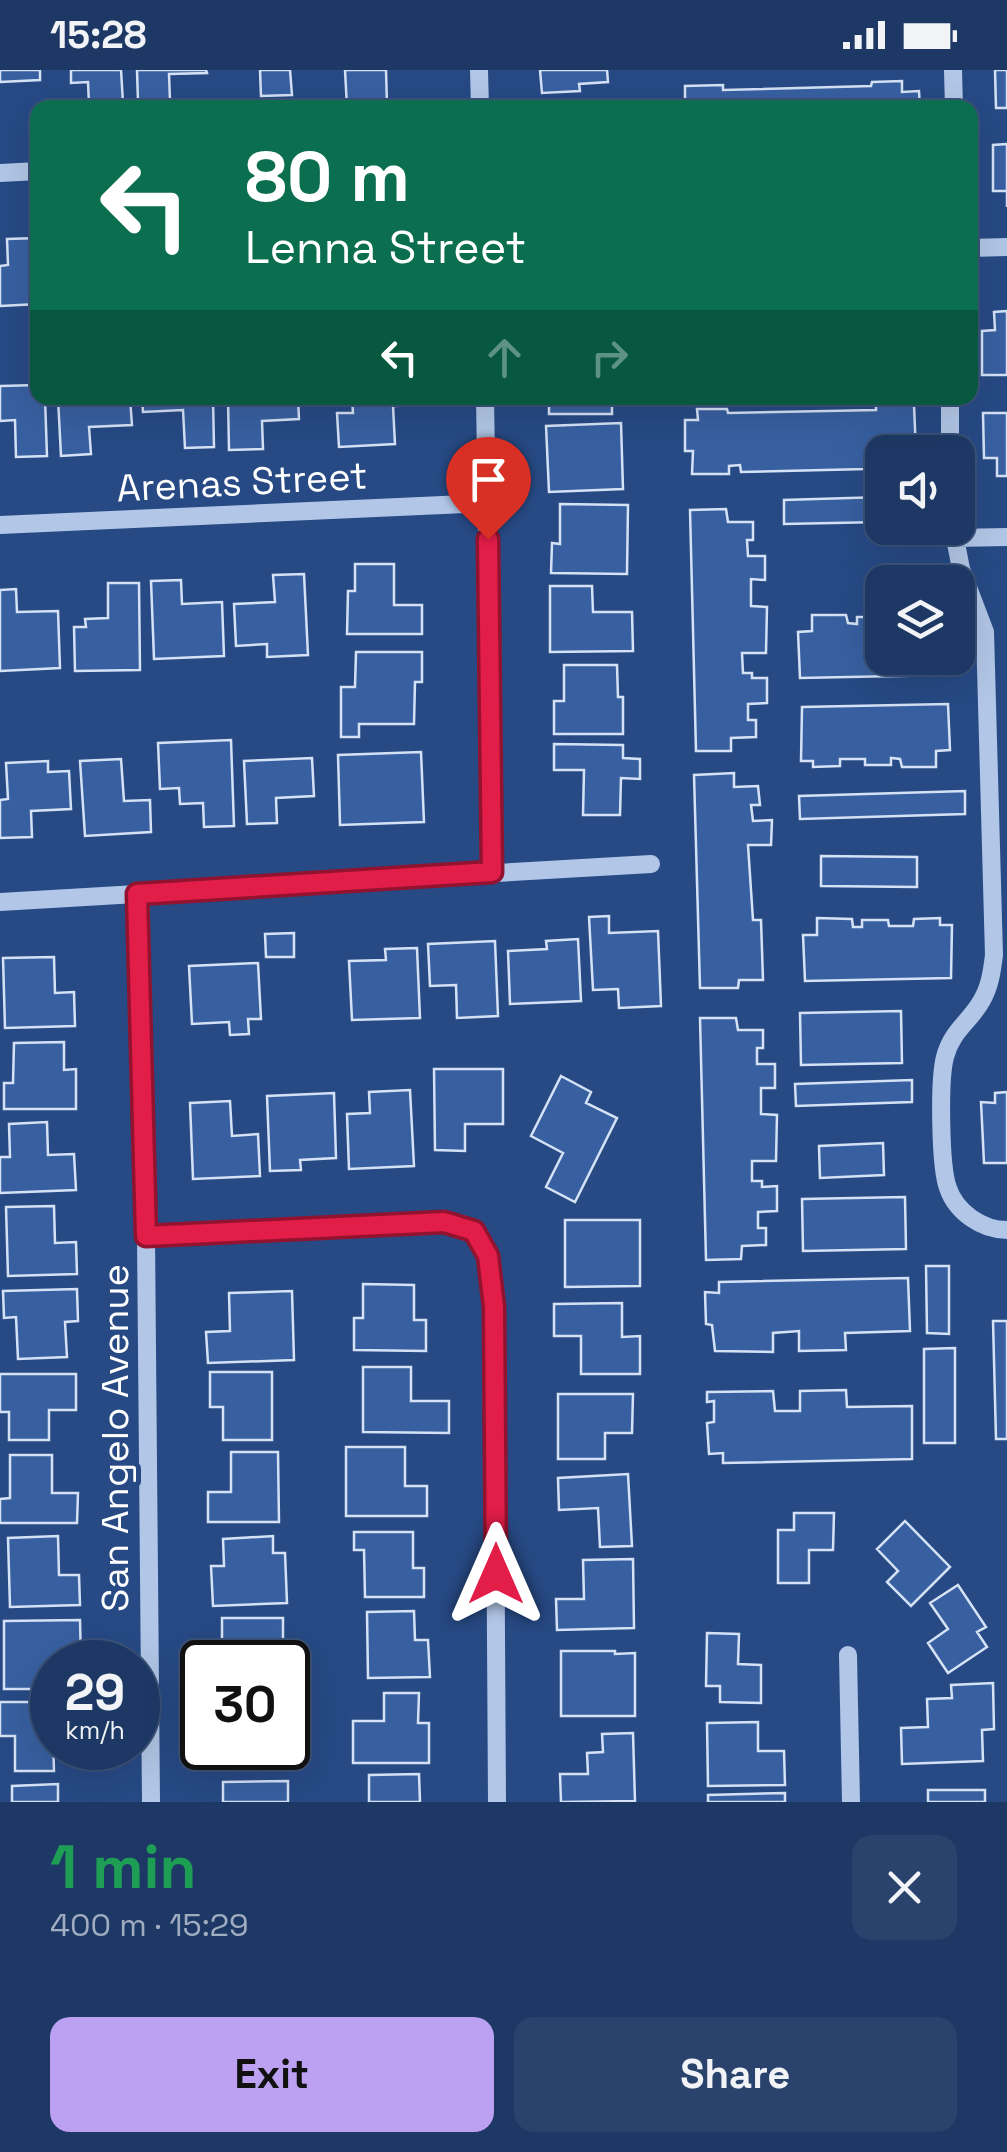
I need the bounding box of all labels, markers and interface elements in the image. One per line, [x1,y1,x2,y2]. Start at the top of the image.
text: 15:28 [50,11,147,59]
text: 80 m [245,132,410,221]
icon: left [80,140,210,270]
text: Lenna Street [245,219,526,276]
icon: left [372,330,427,385]
icon: ahead [477,330,532,385]
icon: right [582,330,637,385]
map controls [865,435,975,675]
button: sound [865,435,975,545]
pin [446,437,531,540]
street label: Arenas Street [115,451,369,513]
icon: arrive [461,452,516,507]
button: layers [865,565,975,675]
street label: San Angelo Avenue [91,1264,139,1612]
position arrow [444,1522,548,1626]
speed limit sign: 30 [180,1640,310,1770]
text: 29 [65,1661,125,1725]
text: km/h [65,1714,125,1746]
text: 1 min [50,1829,197,1906]
button: close [852,1835,957,1940]
text: 400 m · 15:29 [50,1905,249,1945]
button: Exit [50,2017,494,2132]
button: Share [514,2017,957,2132]

